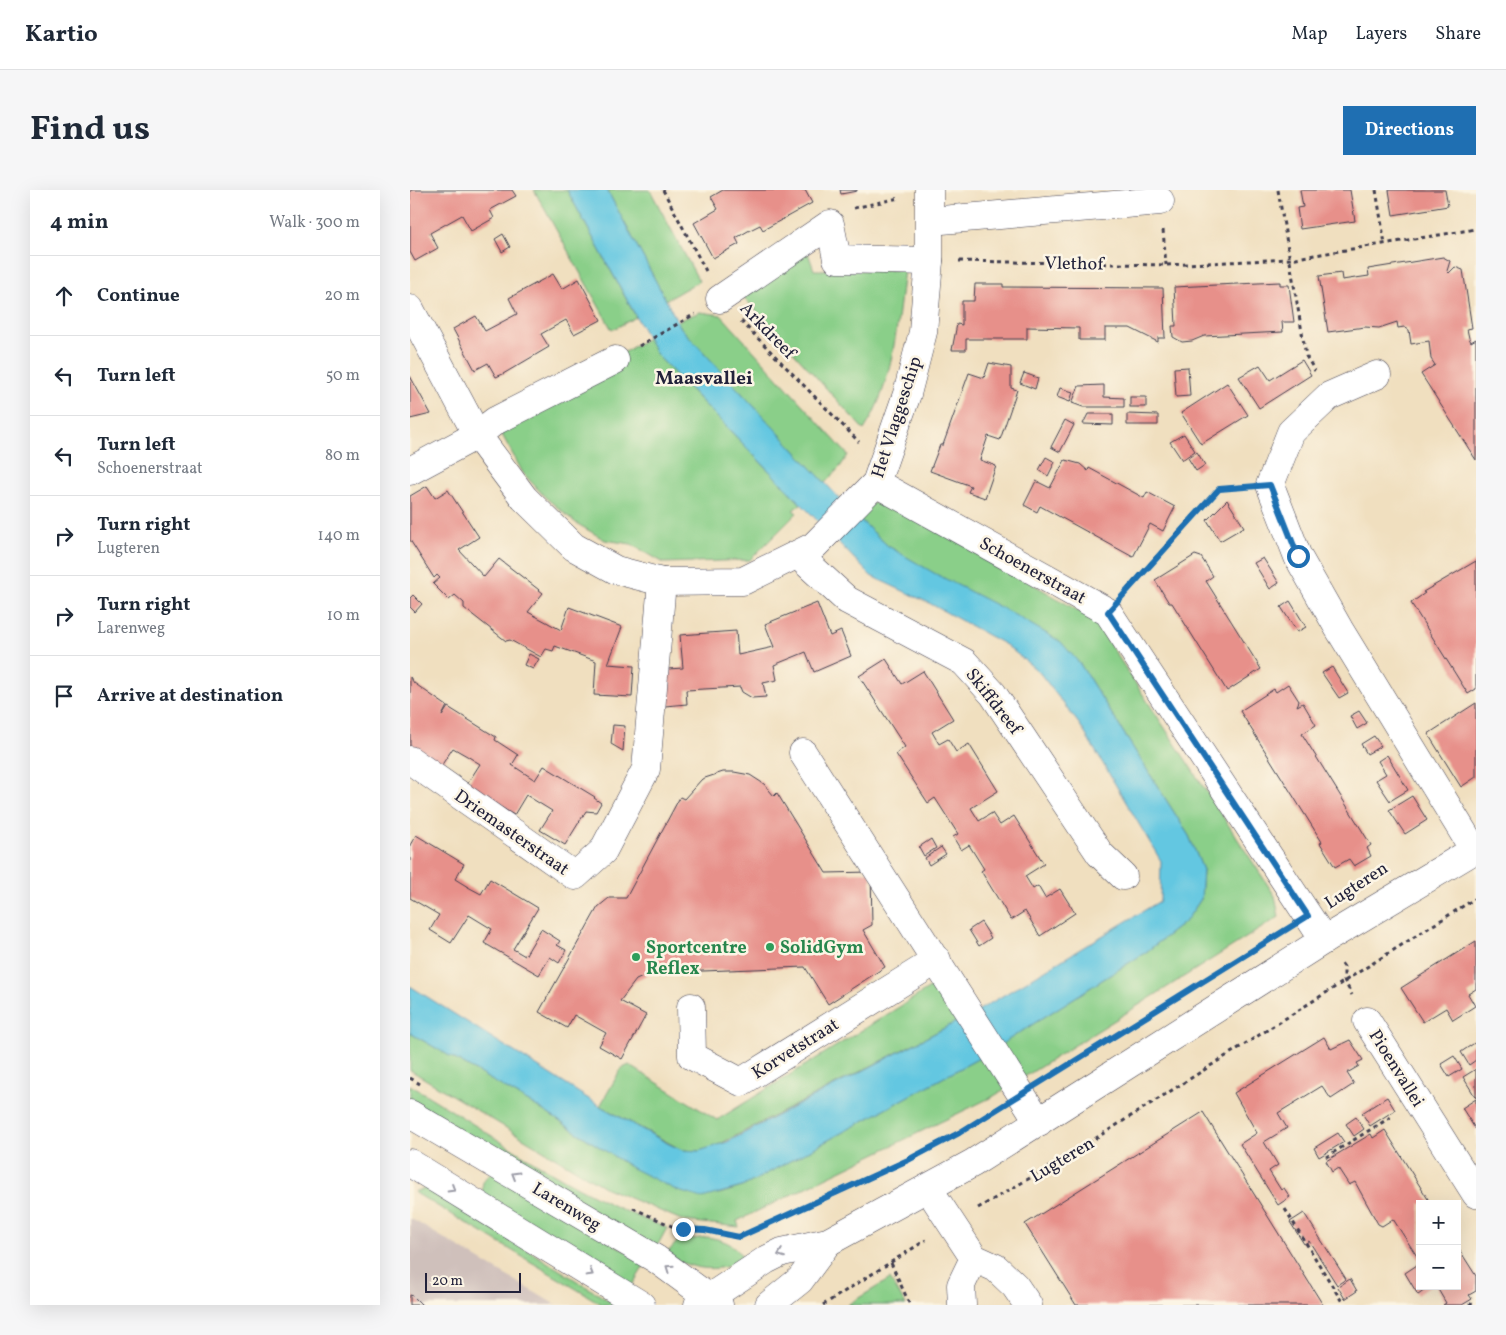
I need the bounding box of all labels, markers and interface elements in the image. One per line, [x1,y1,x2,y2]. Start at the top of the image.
text: Kartio [25,18,98,52]
text: Map [1291,22,1327,47]
text: Layers [1355,22,1407,47]
text: Share [1435,22,1481,47]
text: Find us [30,106,150,154]
button: Directions [1343,106,1476,155]
text: 4 min [50,208,109,237]
text: Walk · 300 m [269,212,360,234]
street label: Vlethof [1044,251,1105,278]
icon: ahead [50,282,78,310]
text: Continue [97,283,180,309]
text: 20 m [325,285,360,307]
street label: Arkdreef [733,297,802,366]
street label: Het Vlaggeschip [866,353,929,482]
icon: left [50,362,78,390]
text: Turn left [97,363,176,389]
text: 50 m [326,365,360,387]
district label: Maasvallei [655,366,753,392]
text: Turn left [97,432,176,458]
icon: left [50,442,78,470]
text: 80 m [325,445,360,467]
text: Schoenerstraat [97,458,203,480]
text: Turn right [97,512,190,538]
icon: right [50,522,78,550]
text: 140 m [318,525,360,547]
street label: Schoenerstraat [974,532,1090,611]
text: Lugteren [97,538,160,560]
route start [1287,545,1310,568]
text: Turn right [97,592,190,618]
icon: right [50,602,78,630]
text: 10 m [327,605,360,627]
text: Larenweg [97,618,165,640]
street label: Skiffdreef [959,663,1028,742]
icon: arrive [50,682,78,710]
text: Arrive at destination [97,683,283,709]
street label: Driemasterstraat [449,784,574,882]
street label: Lugteren [1320,856,1394,916]
place label: Sportcentre Reflex [646,936,747,982]
place label: SolidGym [780,936,864,961]
marker: SolidGym [764,941,776,953]
marker: Sportcentre Reflex [630,951,642,963]
street label: Korvetstraat [747,1013,844,1086]
street label: Pioenvallei [1362,1025,1429,1112]
street label: Lugteren [1026,1131,1100,1189]
one-way arrow [512,1172,521,1182]
street label: Larenweg [527,1177,606,1238]
one-way arrow [446,1182,455,1192]
map controls [1416,1200,1461,1290]
button: + [1416,1200,1461,1245]
route end [672,1218,695,1241]
button: − [1416,1245,1461,1290]
one-way arrow [777,1247,786,1258]
one-way arrow [665,1265,675,1274]
one-way arrow [585,1267,594,1277]
scale bar [425,1270,521,1293]
text: 20 m [432,1272,463,1291]

